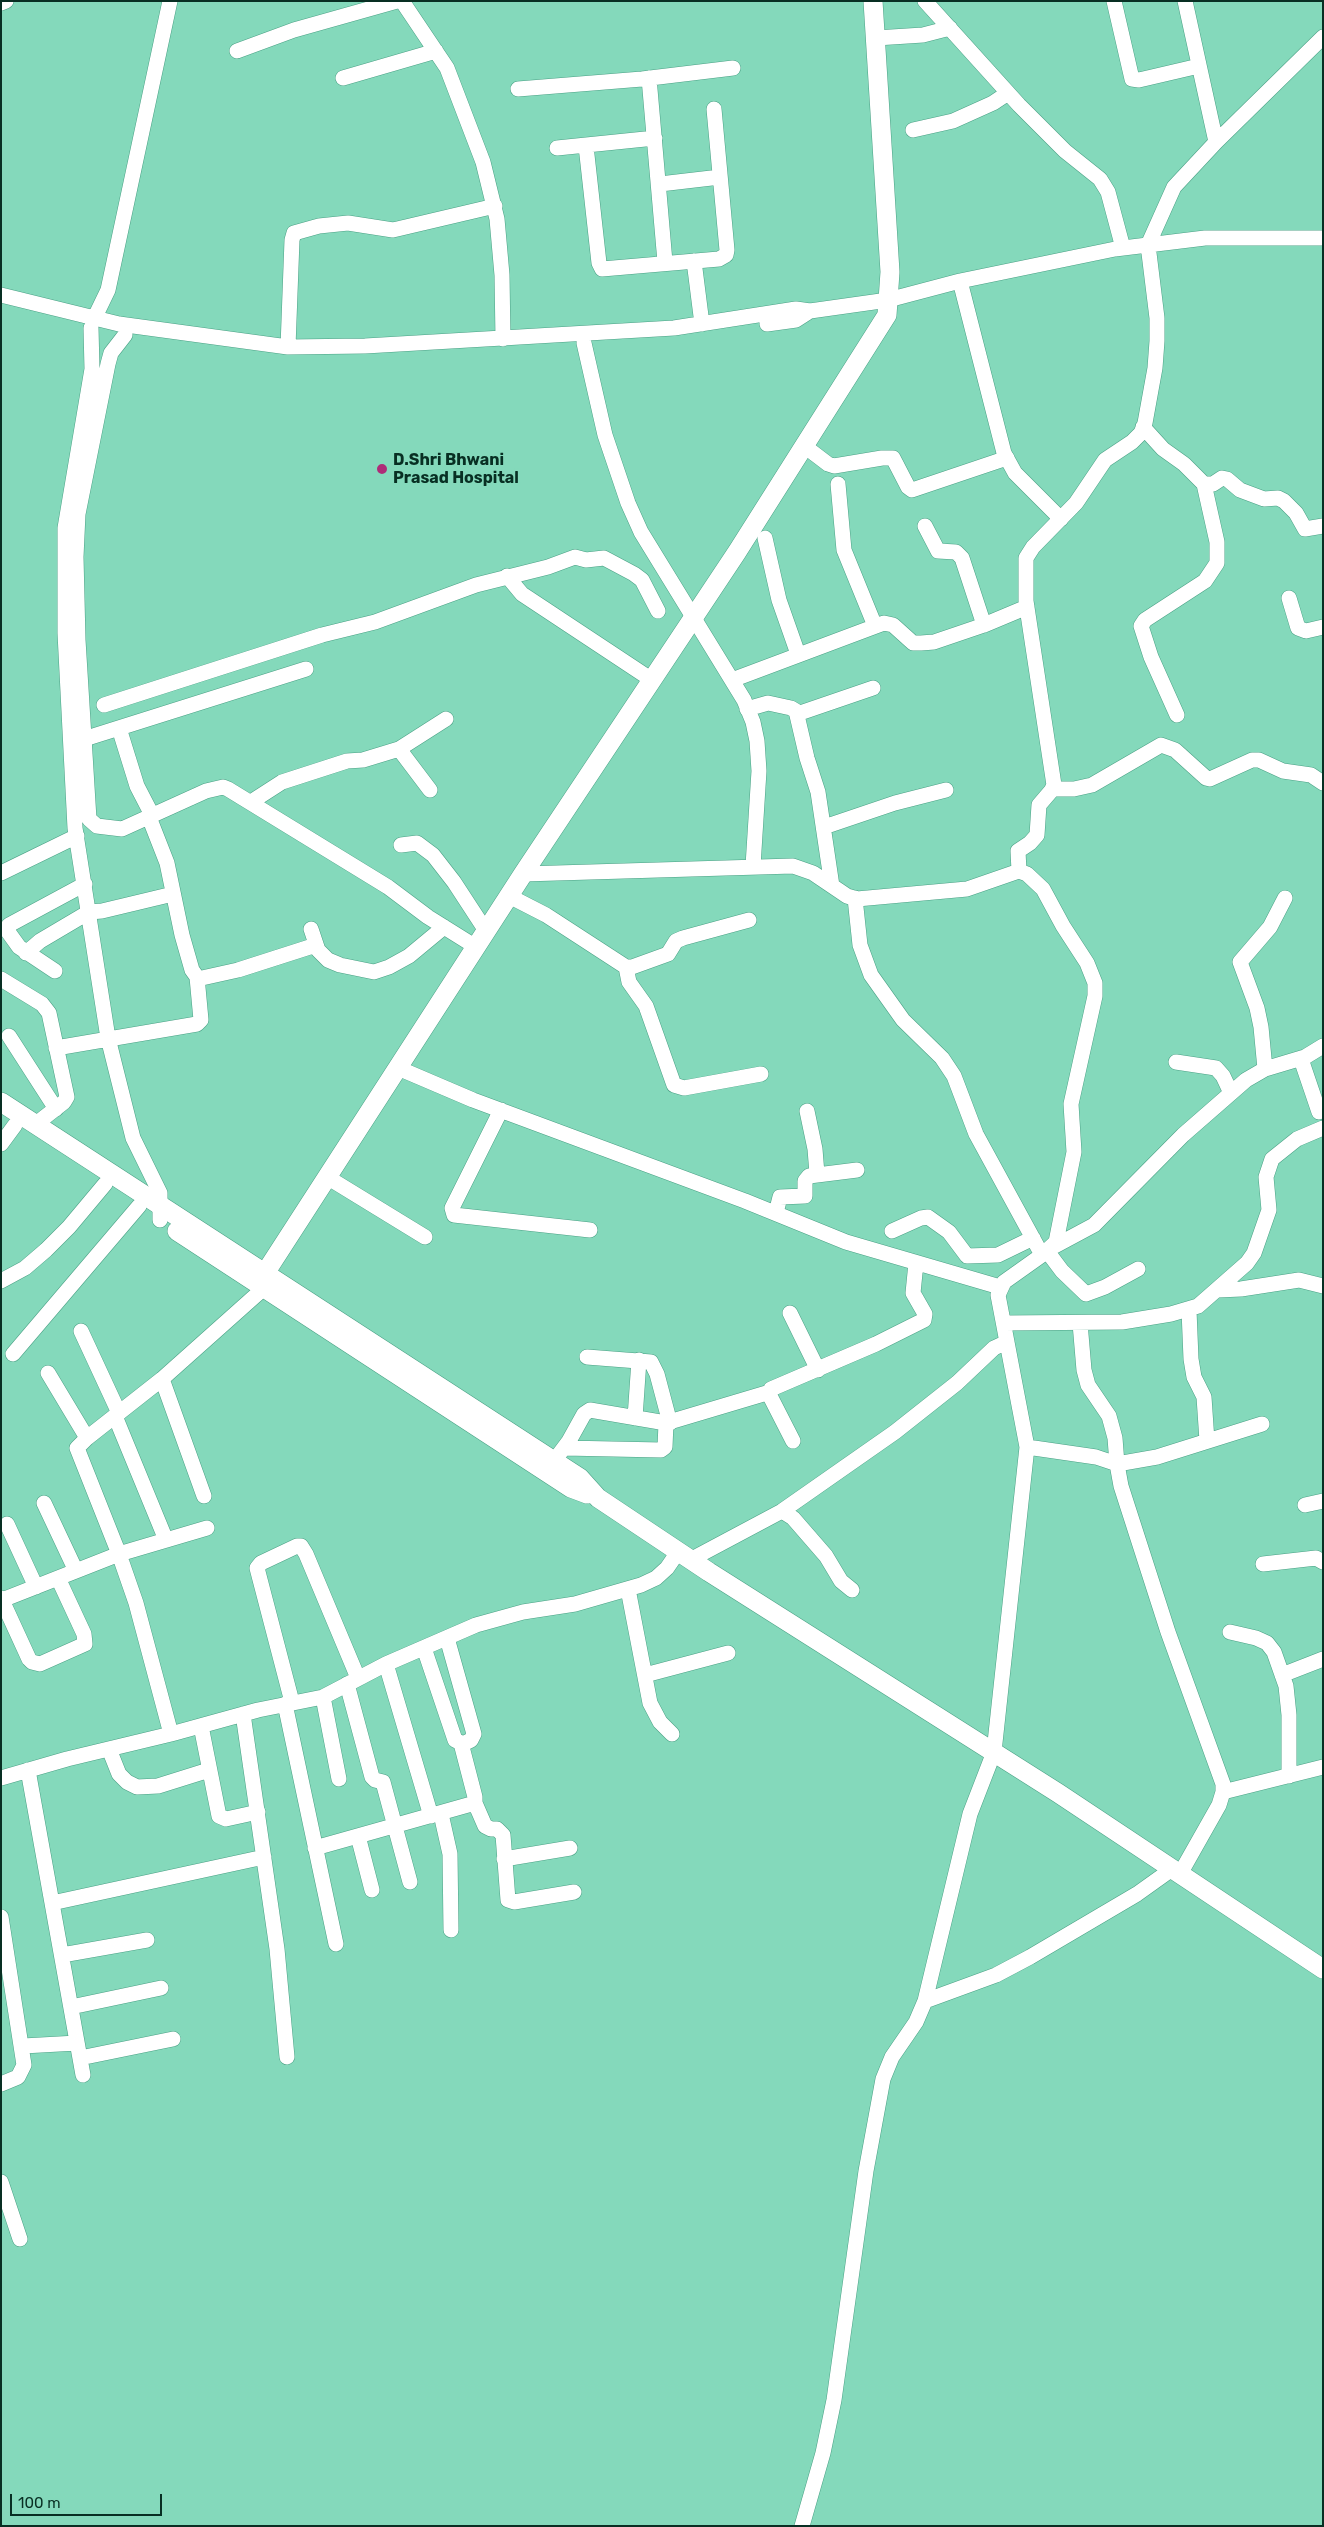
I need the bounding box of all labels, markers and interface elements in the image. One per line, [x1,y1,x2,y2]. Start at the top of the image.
place label: D.Shri Bhwani Prasad Hospital [393,450,519,488]
marker: D.Shri Bhwani Prasad Hospital [375,462,389,476]
scale bar [12,2484,165,2516]
text: 100 m [18,2494,60,2512]

